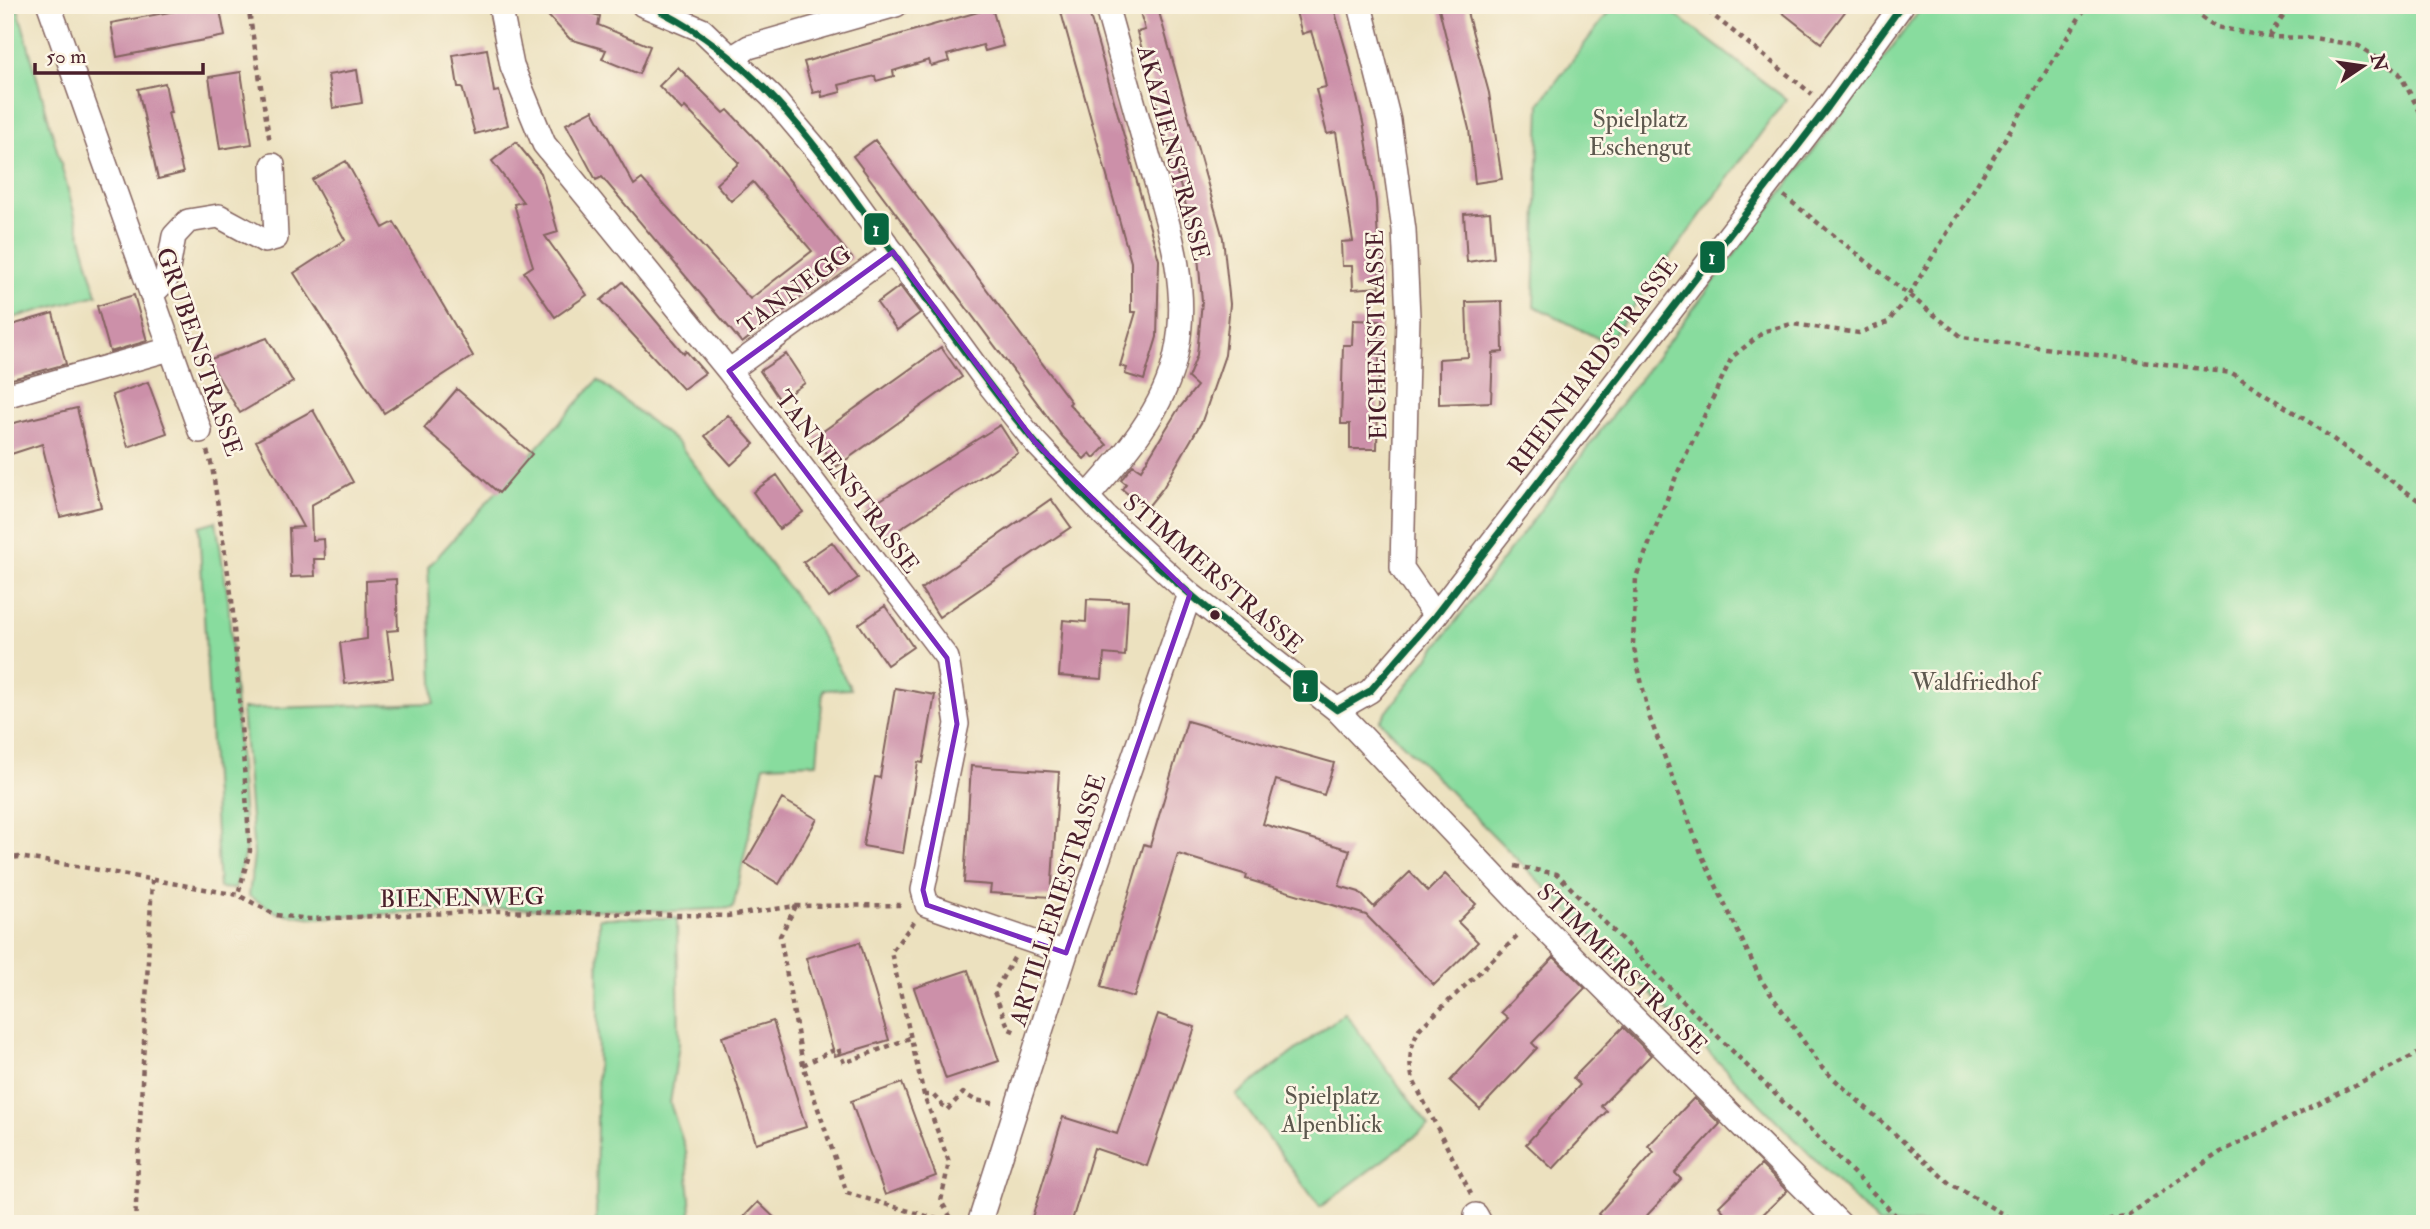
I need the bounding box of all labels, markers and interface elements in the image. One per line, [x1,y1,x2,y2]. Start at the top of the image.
scale bar [35,32,203,76]
north arrow [2328,32,2398,102]
street label: AKAZIENSTRASSE [1129,41,1217,264]
text: 50 m [46,43,87,70]
text: N [2365,50,2392,74]
park label: Spielplatz Eschengut [1589,104,1691,163]
line badge: 1 [863,212,890,246]
text: 1 [873,218,880,242]
street label: EICHENSTRASSE [1360,230,1394,440]
street label: TANNEGG [732,238,858,342]
line badge: 1 [1699,240,1726,274]
street label: GRUBENSTRASSE [149,244,249,460]
text: 1 [1709,246,1716,270]
street label: RHEINHARDSTRASSE [1501,251,1685,481]
street label: TANNENSTRASSE [768,384,926,580]
street label: STIMMERSTRASSE [1116,487,1310,661]
unlabelled marker [1208,608,1222,622]
park label: Waldfriedhof [1911,667,2042,698]
line badge: 1 [1292,669,1319,703]
text: 1 [1302,675,1309,699]
street label: ARTILLERIESTRASSE [1002,770,1113,1031]
street label: STIMMERSTRASSE [1530,877,1714,1061]
street label: BIENENWEG [379,881,545,915]
park label: Spielplatz Alpenblick [1280,1081,1383,1140]

